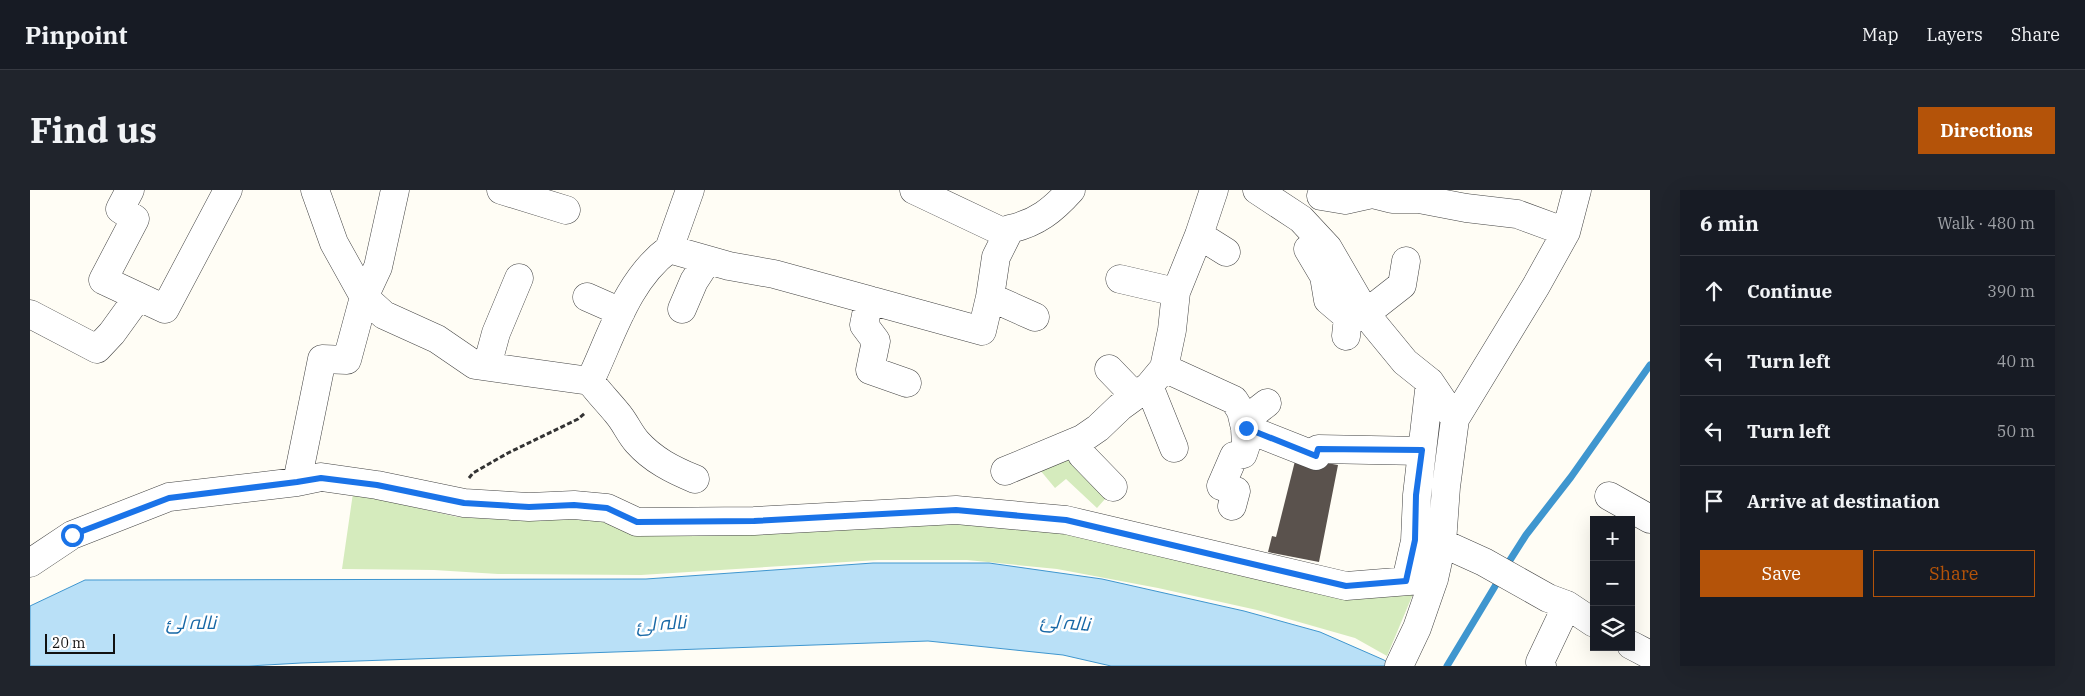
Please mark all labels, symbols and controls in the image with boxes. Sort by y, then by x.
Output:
text: Pinpoint [25,19,127,51]
text: Map [1862,23,1899,46]
text: Layers [1927,23,1983,46]
text: Share [2011,23,2060,46]
text: Find us [30,107,157,153]
button: Directions [1918,107,2055,154]
text: 6 min [1700,209,1759,237]
text: Walk · 480 m [1937,213,2035,233]
icon: ahead [1700,277,1728,305]
text: Continue [1747,279,1832,303]
text: 390 m [1987,281,2035,301]
icon: left [1700,347,1728,375]
text: Turn left [1747,349,1830,373]
text: 40 m [1997,351,2035,371]
route end [1235,417,1258,440]
icon: left [1700,417,1728,445]
text: Turn left [1747,419,1830,443]
text: 50 m [1997,421,2035,441]
icon: arrive [1700,487,1728,515]
text: Arrive at destination [1747,489,1940,513]
map controls [1590,516,1635,651]
button: + [1590,516,1635,561]
route start [61,524,84,547]
button: Save [1700,550,1863,597]
button: Share [1873,550,2035,597]
button: − [1590,561,1635,606]
button: layers [1590,606,1635,651]
water label: نالہ لئ [1039,608,1093,636]
water label: نالہ لئ [635,609,689,637]
water label: نالہ لئ [166,610,218,634]
scale bar [45,631,115,654]
text: 20 m [52,634,85,652]

